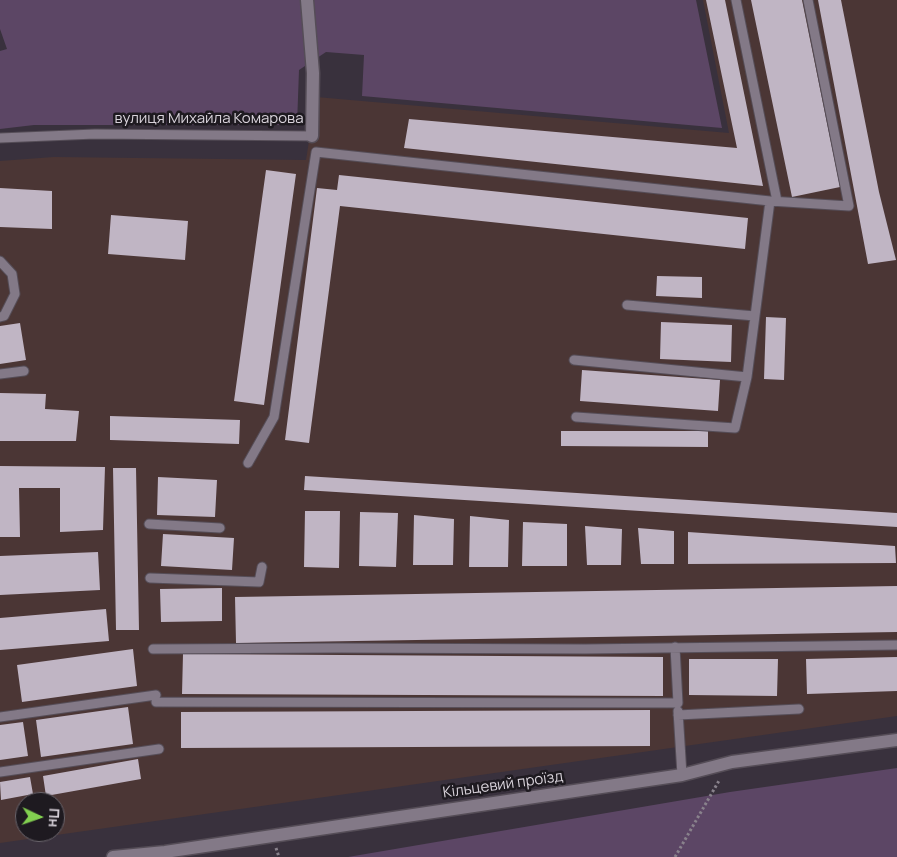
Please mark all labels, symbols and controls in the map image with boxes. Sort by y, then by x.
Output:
street label: вулиця Михайла Комарова [115,110,303,128]
street label: Кільцевий проїзд [442,768,564,802]
north arrow [15,792,65,842]
text: Пн [45,808,64,828]

